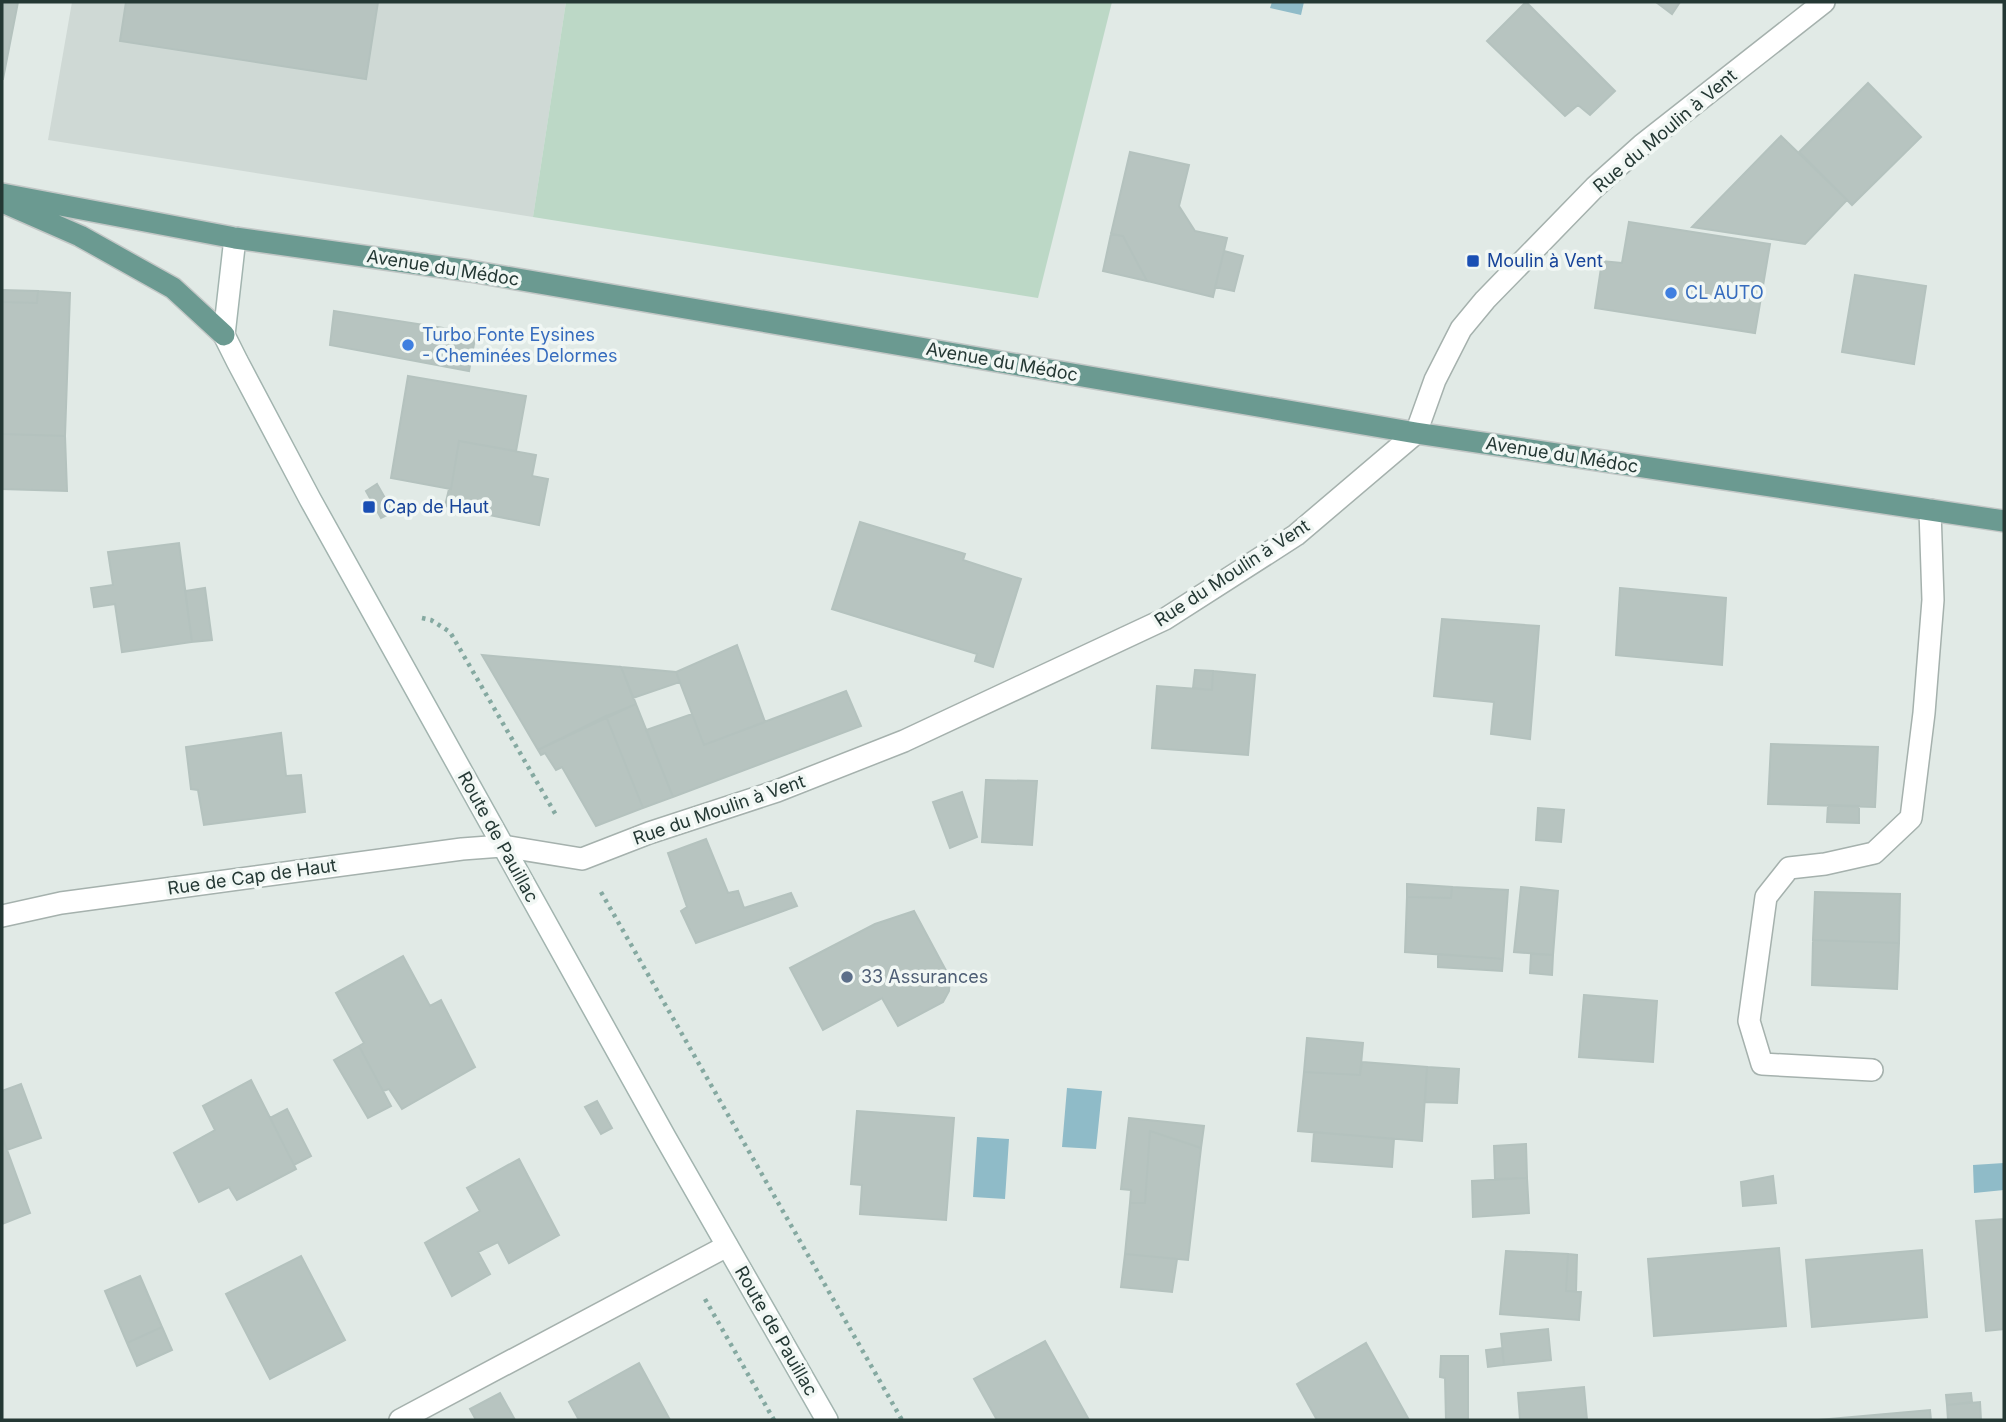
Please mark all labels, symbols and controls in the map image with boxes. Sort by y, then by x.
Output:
street label: Rue du Moulin à Vent [1589,65,1741,197]
street label: Avenue du Médoc [365,245,521,290]
place label: Moulin à Vent [1487,250,1603,271]
marker: Moulin à Vent [1465,253,1481,269]
place label: CL AUTO [1685,282,1764,303]
marker: CL AUTO [1663,285,1679,301]
place label: Turbo Fonte Eysines - Cheminées Delormes [422,324,617,366]
marker: Turbo Fonte Eysines - Cheminées Delormes [400,337,416,353]
street label: Avenue du Médoc [924,338,1080,385]
street label: Avenue du Médoc [1484,432,1640,477]
place label: Cap de Haut [383,496,489,517]
marker: Cap de Haut [361,499,377,515]
street label: Rue du Moulin à Vent [1150,515,1313,630]
street label: Route de Pauillac [454,768,543,906]
street label: Rue du Moulin à Vent [630,770,808,849]
street label: Rue de Cap de Haut [166,854,338,899]
place label: 33 Assurances [861,966,988,987]
marker: 33 Assurances [839,969,855,985]
street label: Route de Pauillac [731,1262,822,1399]

